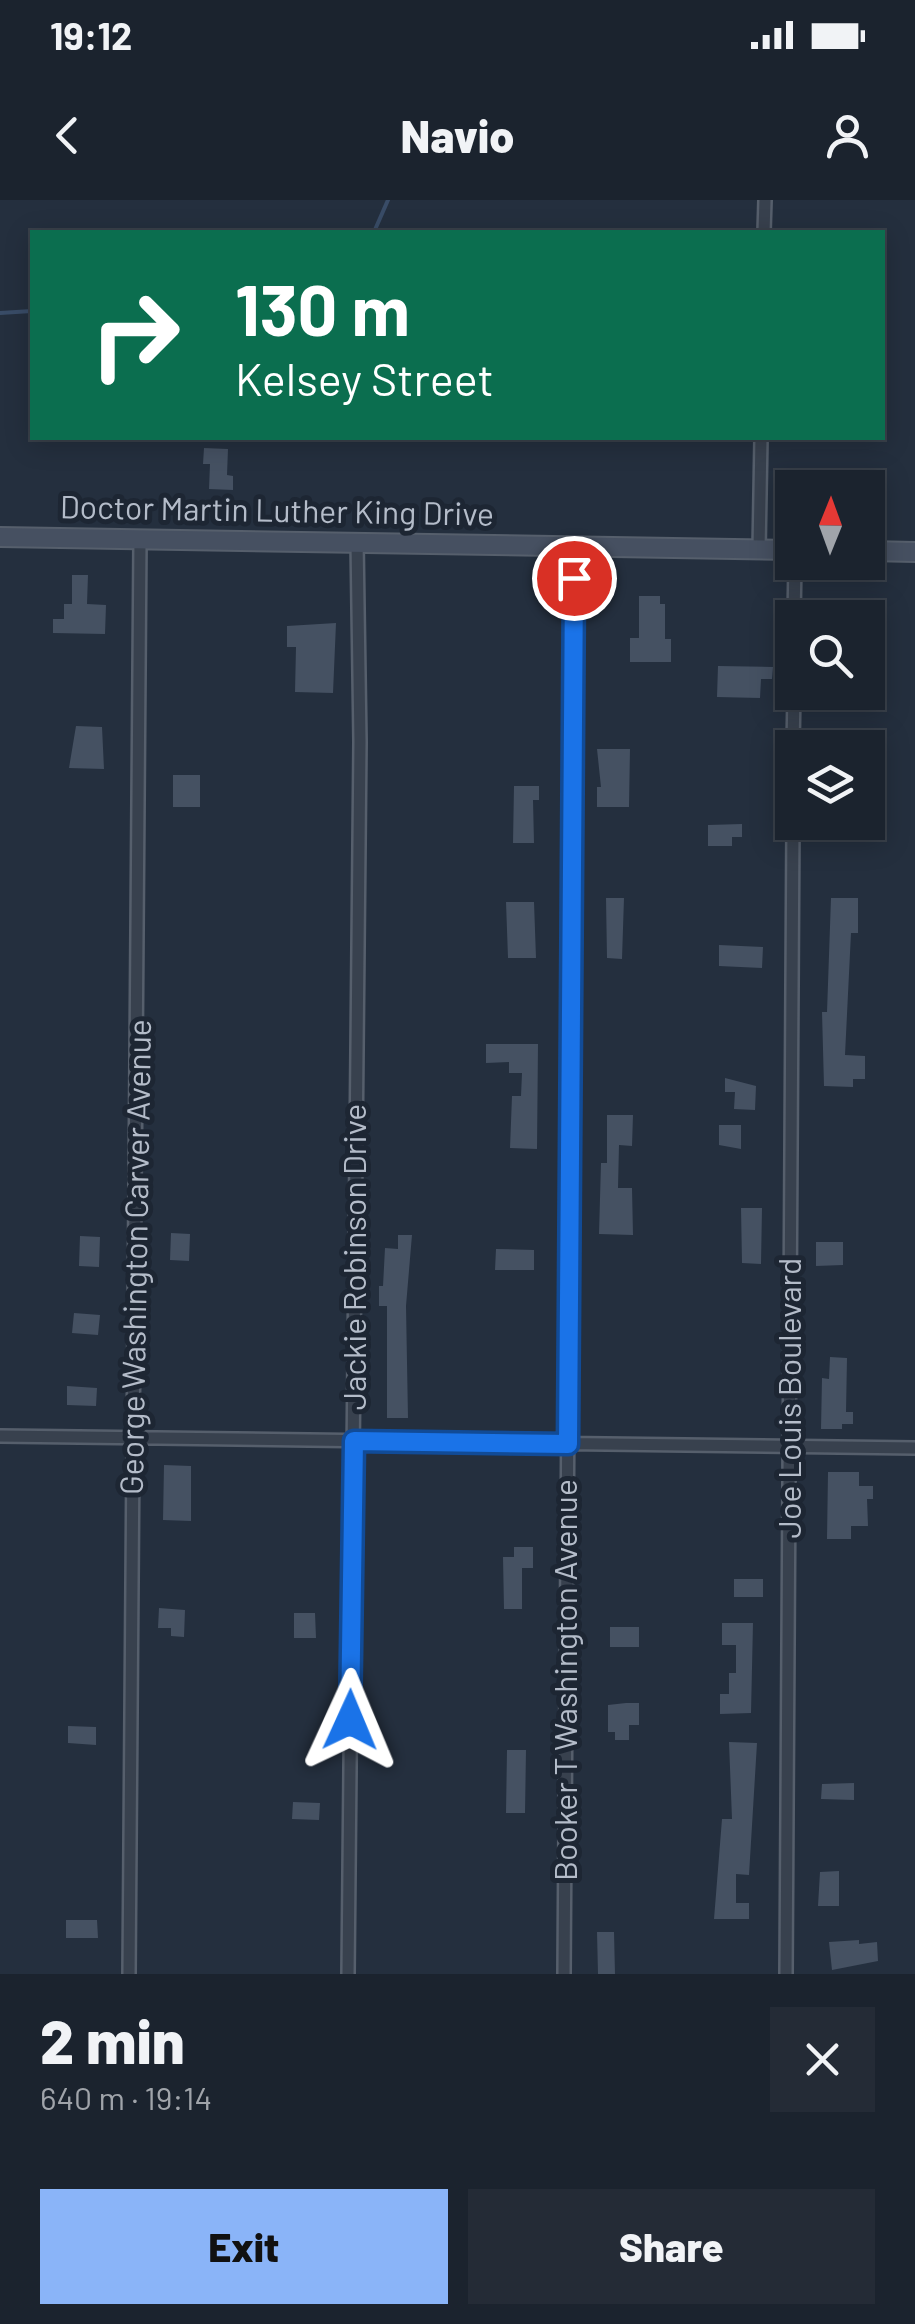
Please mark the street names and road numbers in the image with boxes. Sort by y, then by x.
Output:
street label: Doctor Martin Luther King Drive [60,486,494,532]
street label: George Washington Carver Avenue [111,1019,157,1495]
street label: Jackie Robinson Drive [334,1104,372,1410]
street label: Joe Louis Boulevard [769,1258,807,1538]
street label: Booker T Washington Avenue [545,1479,583,1881]

